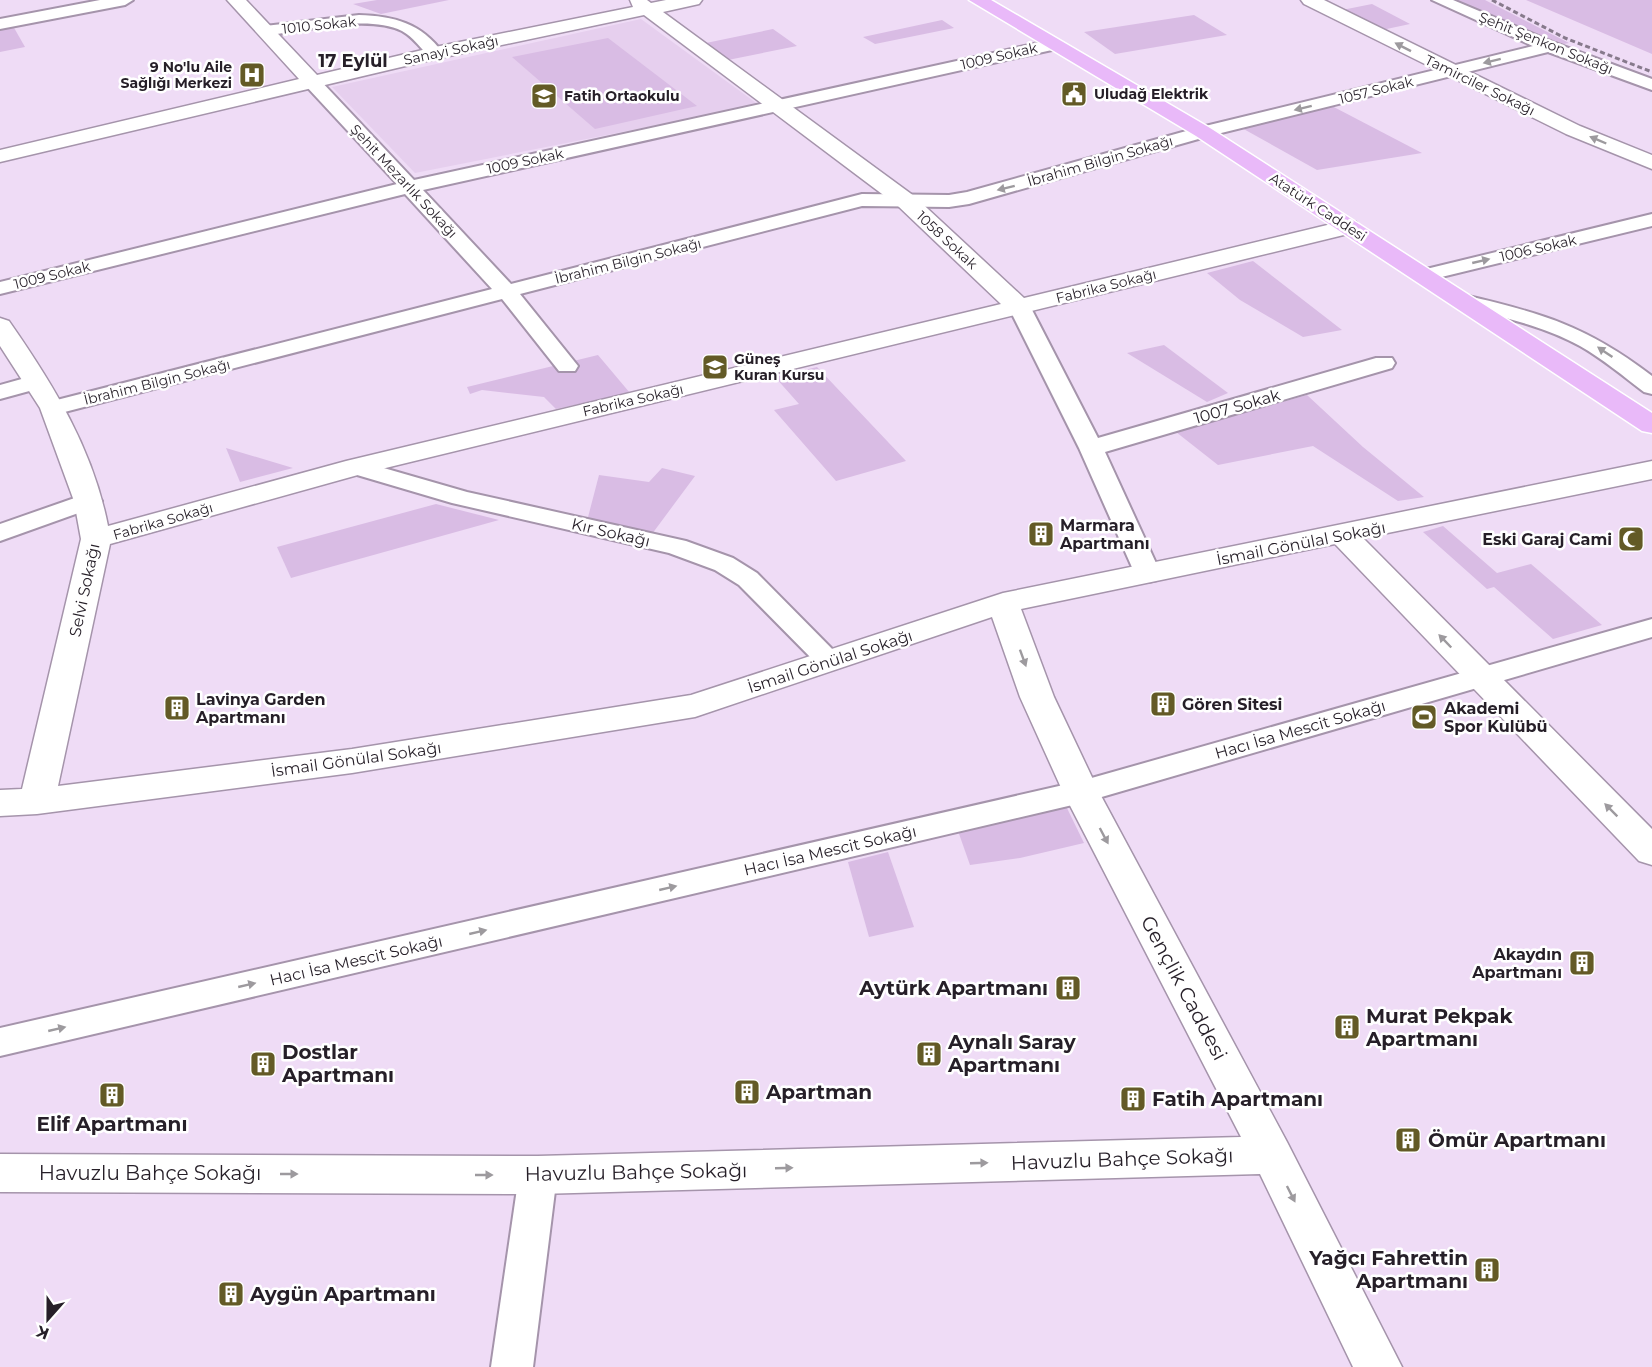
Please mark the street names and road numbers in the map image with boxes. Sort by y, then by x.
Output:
street label: Şehit Şenkon Sokağı [1476,8,1616,78]
street label: 1010 Sokak [281,12,358,38]
street label: Sanayi Sokağı [402,31,500,69]
street label: 1009 Sokak [959,38,1040,74]
street label: Tamirciler Sokağı [1422,51,1538,119]
street label: 1057 Sokak [1337,72,1416,108]
street label: Şehit Mezarlık Sokağı [347,120,461,242]
street label: İbrahim Bilgin Sokağı [1025,132,1175,190]
street label: 1009 Sokak [485,144,566,178]
street label: Atatürk Caddesi [1266,169,1370,245]
street label: 1058 Sokak [913,207,982,273]
street label: 1006 Sokak [1498,230,1579,266]
street label: İbrahim Bilgin Sokağı [553,234,703,288]
street label: 1009 Sokak [12,257,93,293]
street label: Fabrika Sokağı [1054,265,1158,307]
street label: İbrahim Bilgin Sokağı [82,355,232,409]
street label: Fabrika Sokağı [581,380,685,420]
street label: 1007 Sokak [1192,385,1283,428]
street label: Fabrika Sokağı [111,498,215,544]
street label: Kır Sokağı [570,514,652,551]
street label: İsmail Gönülal Sokağı [1215,518,1387,569]
street label: Selvi Sokağı [65,542,104,639]
street label: İsmail Gönülal Sokağı [745,626,915,697]
street label: Hacı İsa Mescit Sokağı [1213,696,1388,763]
street label: İsmail Gönülal Sokağı [270,738,443,781]
street label: Hacı İsa Mescit Sokağı [742,821,918,880]
street label: Gençlik Caddesi [1136,912,1232,1064]
street label: Hacı İsa Mescit Sokağı [268,931,444,990]
street label: Havuzlu Bahçe Sokağı [1010,1143,1234,1175]
street label: Havuzlu Bahçe Sokağı [524,1158,748,1186]
street label: Havuzlu Bahçe Sokağı [39,1161,261,1185]

